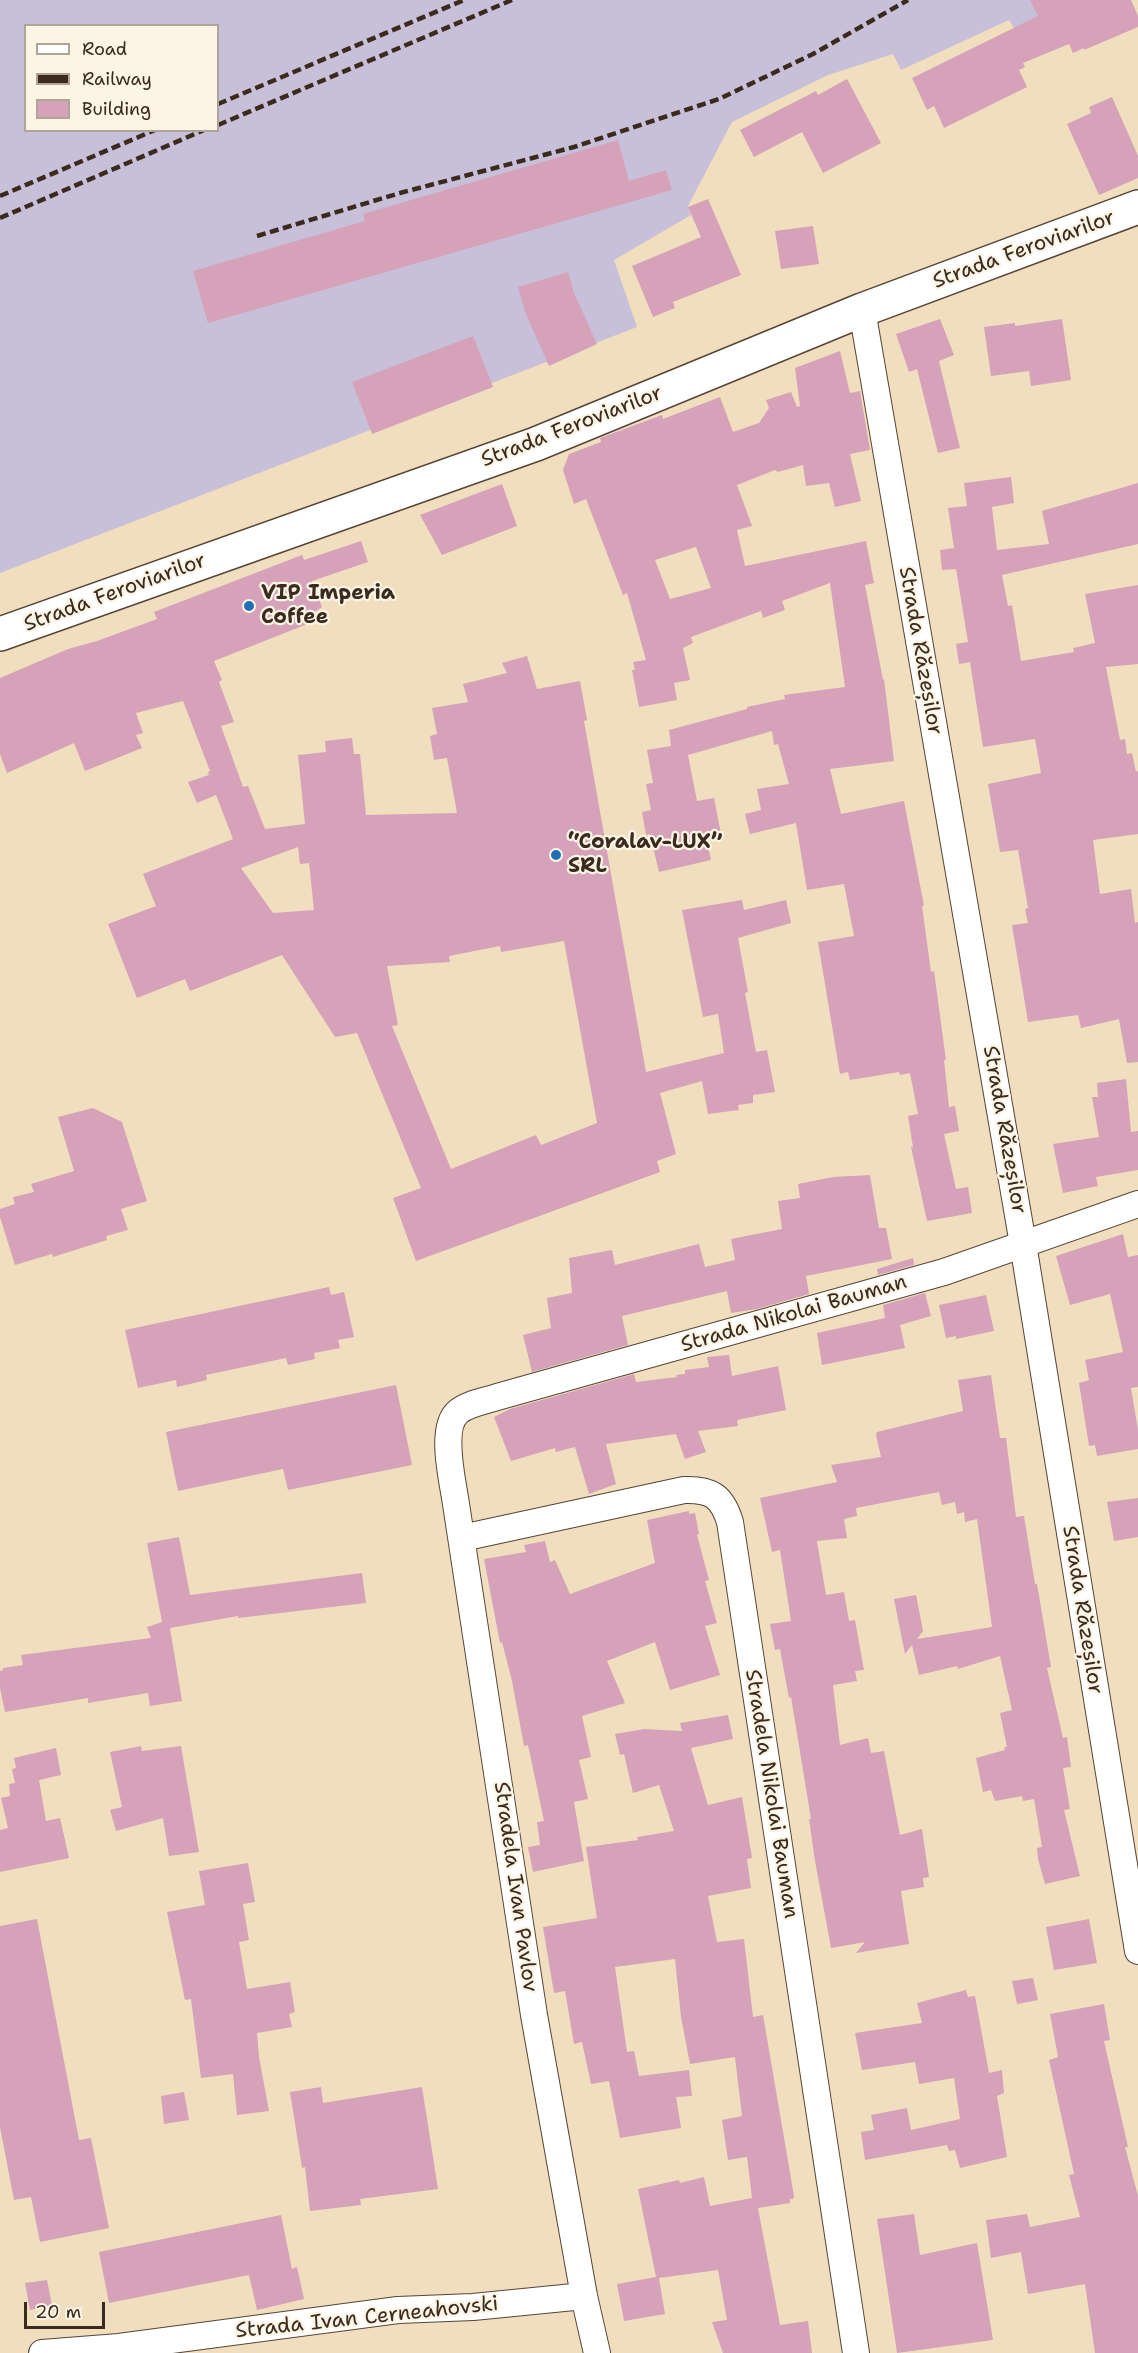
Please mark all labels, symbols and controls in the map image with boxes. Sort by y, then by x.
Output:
legend [24,24,219,132]
text: Road [82,37,127,61]
text: Railway [82,67,152,91]
text: Building [82,97,151,121]
street label: Strada Feroviarilor [929,205,1119,295]
street label: Strada Feroviarilor [478,381,666,473]
street label: Strada Feroviarilor [20,548,210,638]
street label: Strada Răzeșilor [893,565,947,737]
place label: VIP Imperia Coffee [261,581,395,631]
marker: VIP Imperia Coffee [242,599,256,613]
place label: “Coralav-LUX” SRL [568,830,722,880]
marker: “Coralav-LUX” SRL [549,848,563,862]
street label: Strada Răzeșilor [977,1044,1031,1216]
street label: Strada Nikolai Bauman [678,1270,910,1358]
street label: Strada Răzeșilor [1056,1524,1108,1696]
street label: Stradela Nikolai Bauman [739,1668,803,1920]
street label: Stradela Ivan Pavlov [488,1780,542,1994]
scale bar [27,2290,108,2328]
street label: Strada Ivan Cerneahovski [234,2292,500,2344]
text: 20 m [35,2300,81,2324]

